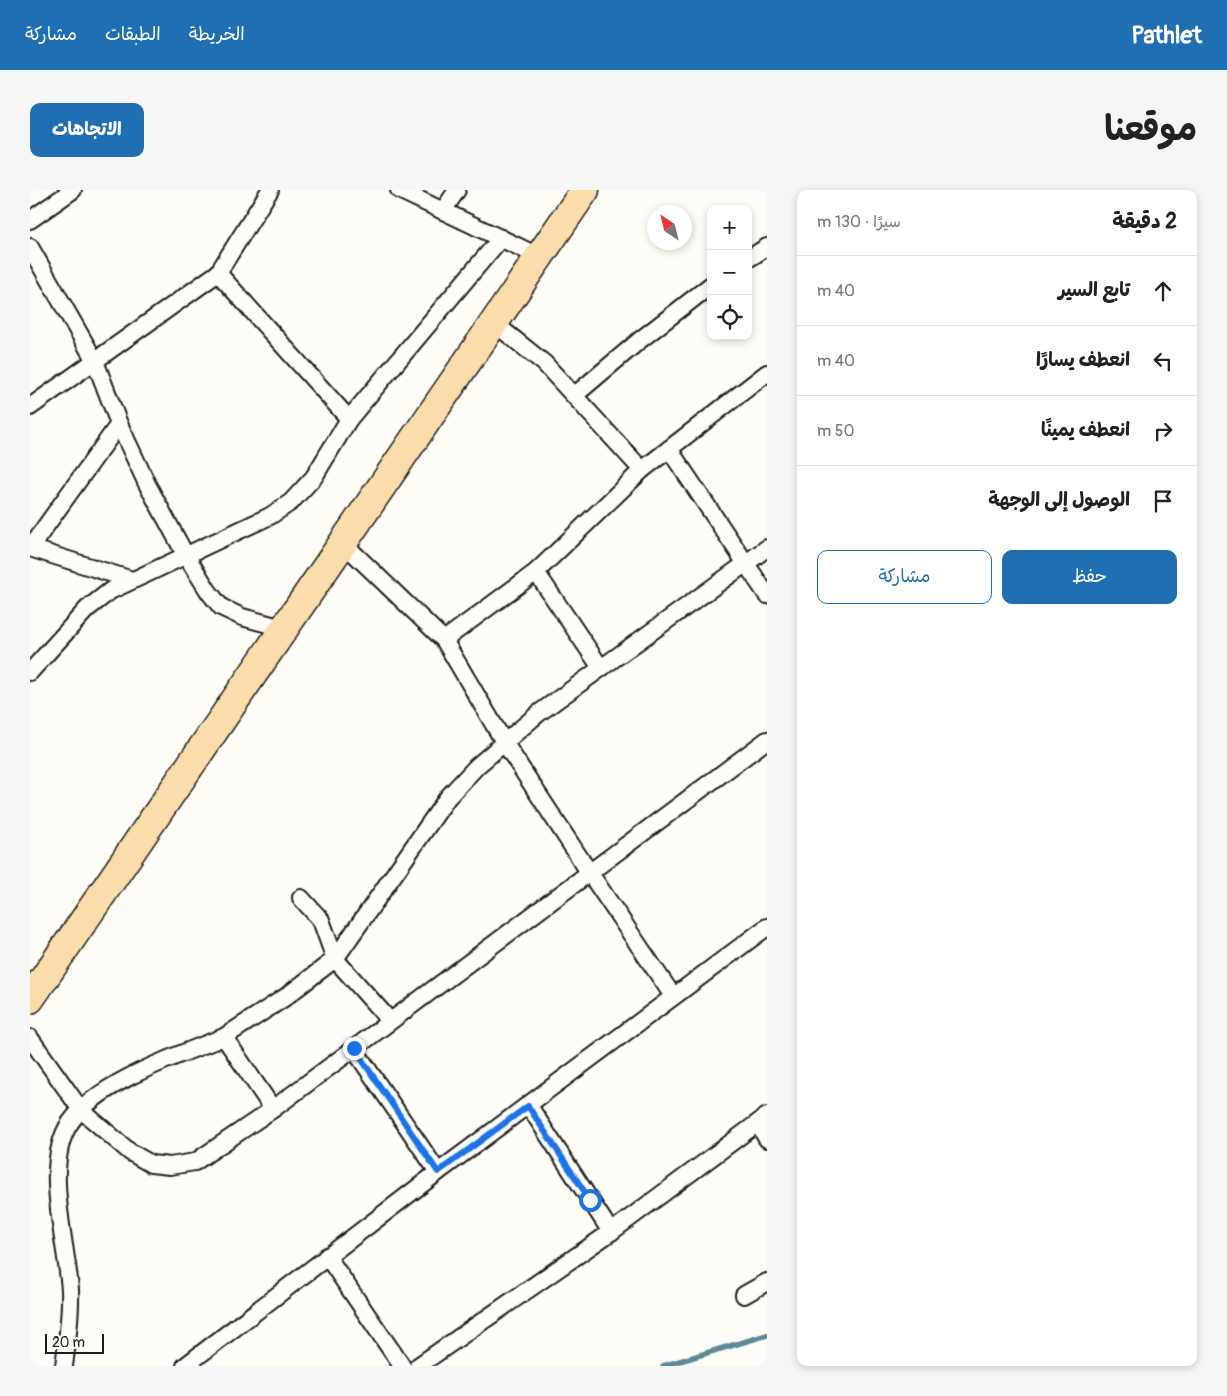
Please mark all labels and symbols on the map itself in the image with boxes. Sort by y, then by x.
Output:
north arrow [647,205,692,250]
route end [343,1037,366,1060]
route start [579,1189,602,1212]
scale bar [45,1331,104,1354]

